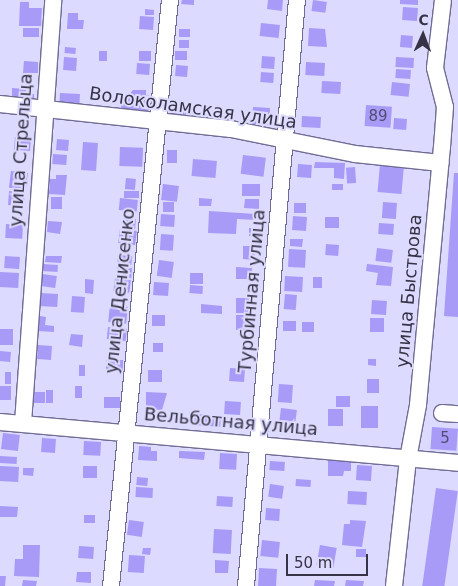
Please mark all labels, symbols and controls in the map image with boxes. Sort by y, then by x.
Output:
north arrow [398,10,448,60]
text: С [418,12,429,28]
street label: улица Стрельца [5,73,37,227]
street label: Волоколамская улица [88,83,298,133]
house number: 89 [368,108,388,126]
street label: улица Денисенко [101,207,139,375]
street label: Турбинная улица [234,208,270,374]
street label: улица Быстрова [392,213,426,369]
street label: Вельботная улица [143,404,319,440]
house number: 5 [440,430,450,448]
scale bar [288,544,370,576]
text: 50 m [294,554,332,572]

